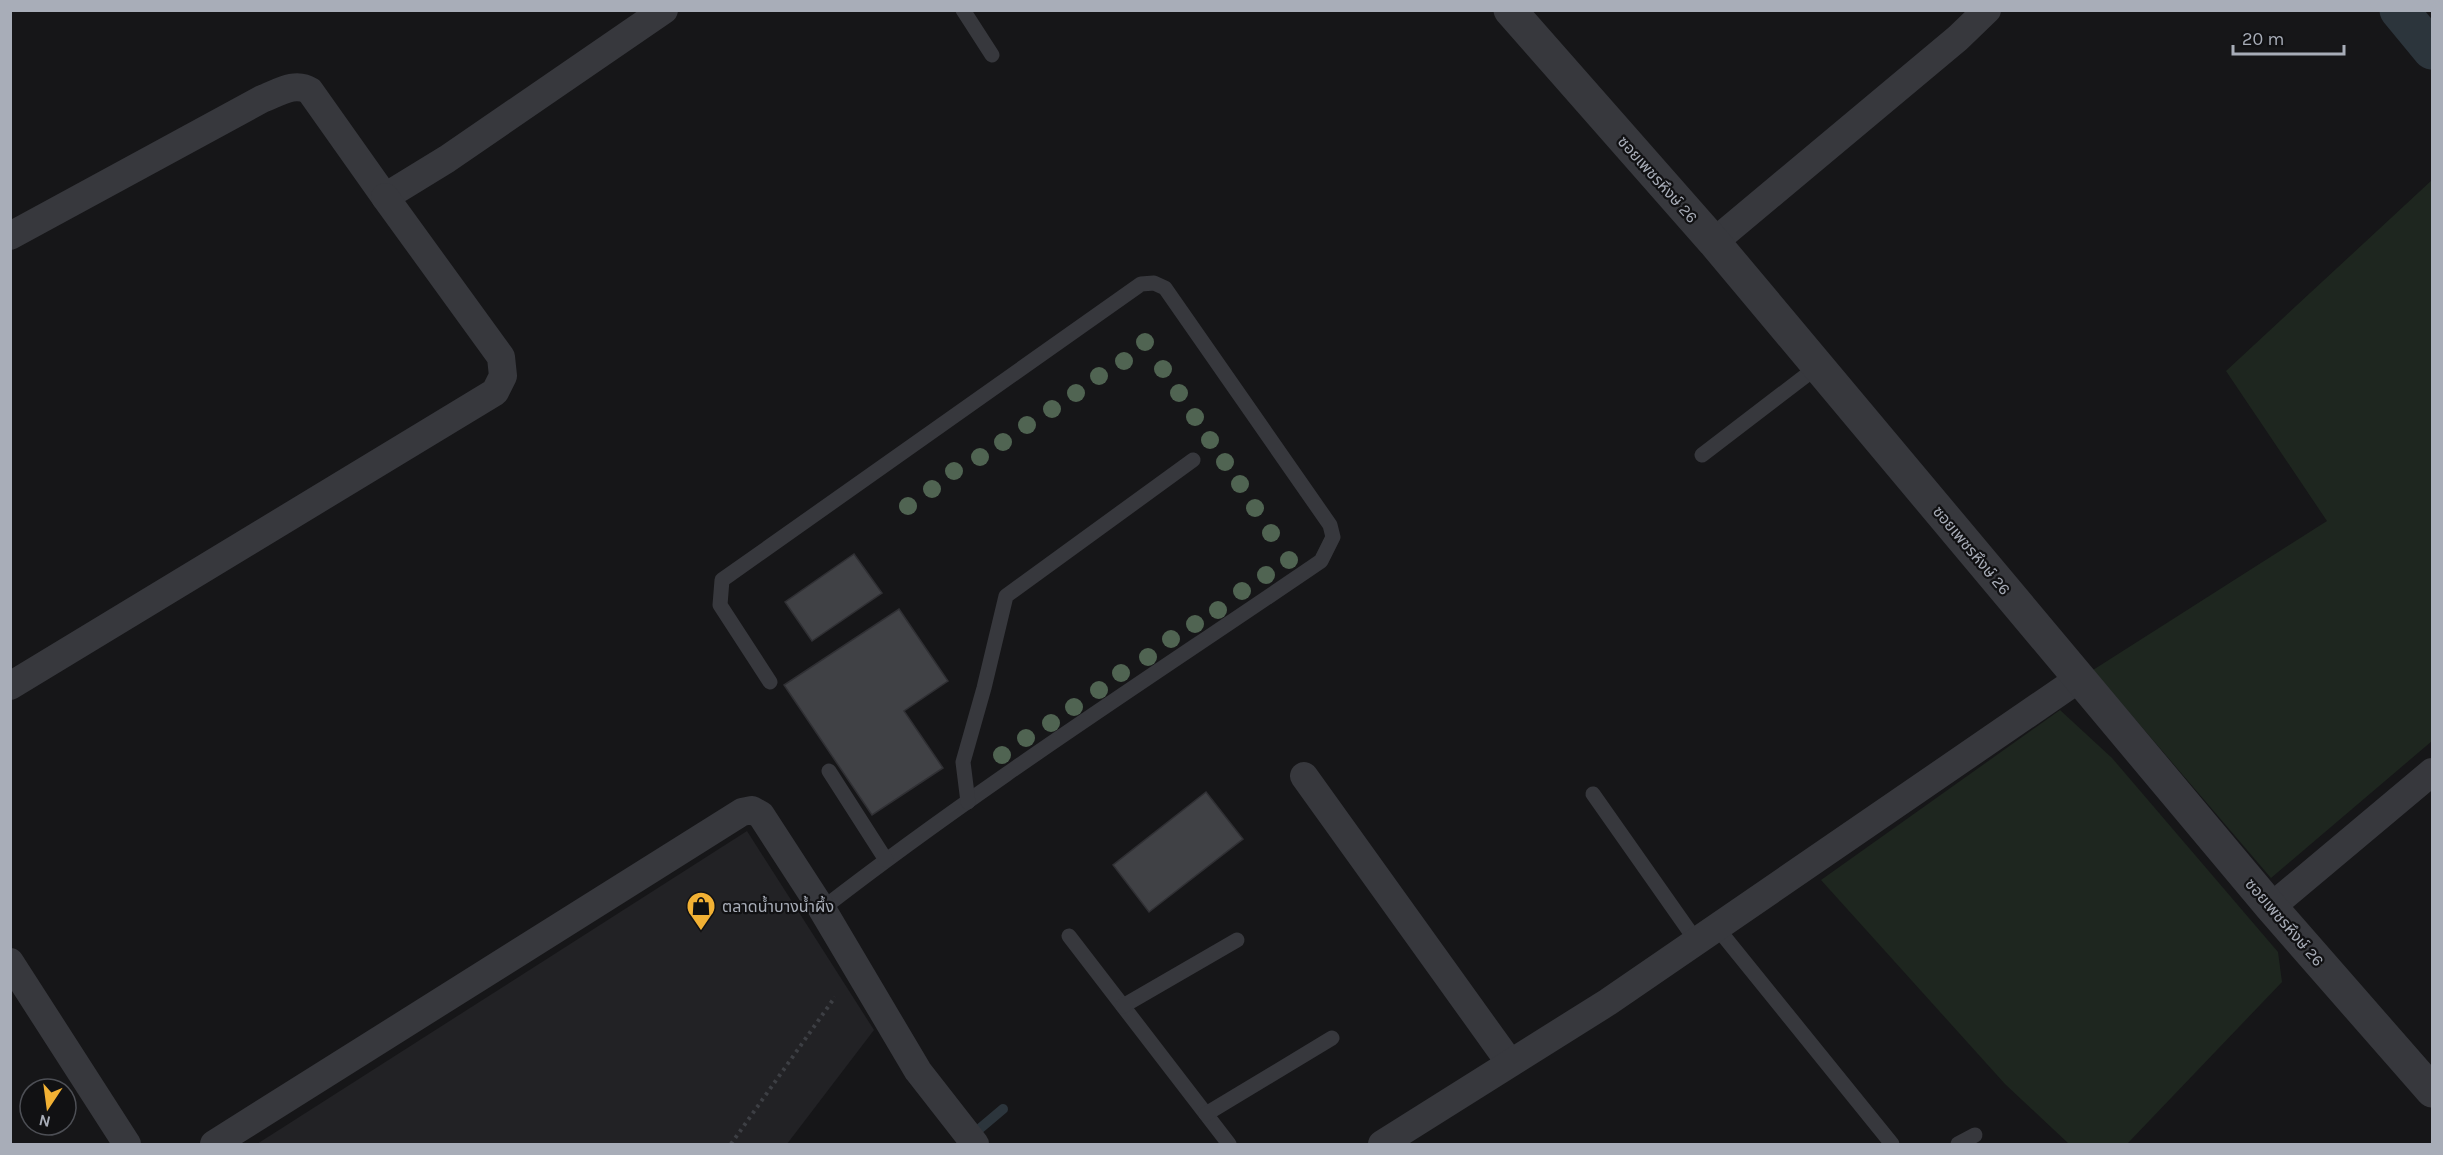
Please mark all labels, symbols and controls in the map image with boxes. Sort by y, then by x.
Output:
scale bar [2233,18,2344,56]
text: 20 m [2242,28,2284,50]
street label: ซอยเพชรหึงษ์ 26 [1614,132,1702,227]
street label: ซอยเพชรหึงษ์ 26 [1929,502,2014,599]
street label: ซอยเพชรหึงษ์ 26 [2241,875,2328,970]
shop icon: ตลาดน้ำบางน้ำผึ้ง [685,890,717,932]
place label: ตลาดน้ำบางน้ำผึ้ง [722,895,834,916]
north arrow [18,1077,78,1137]
text: N [37,1111,52,1132]

